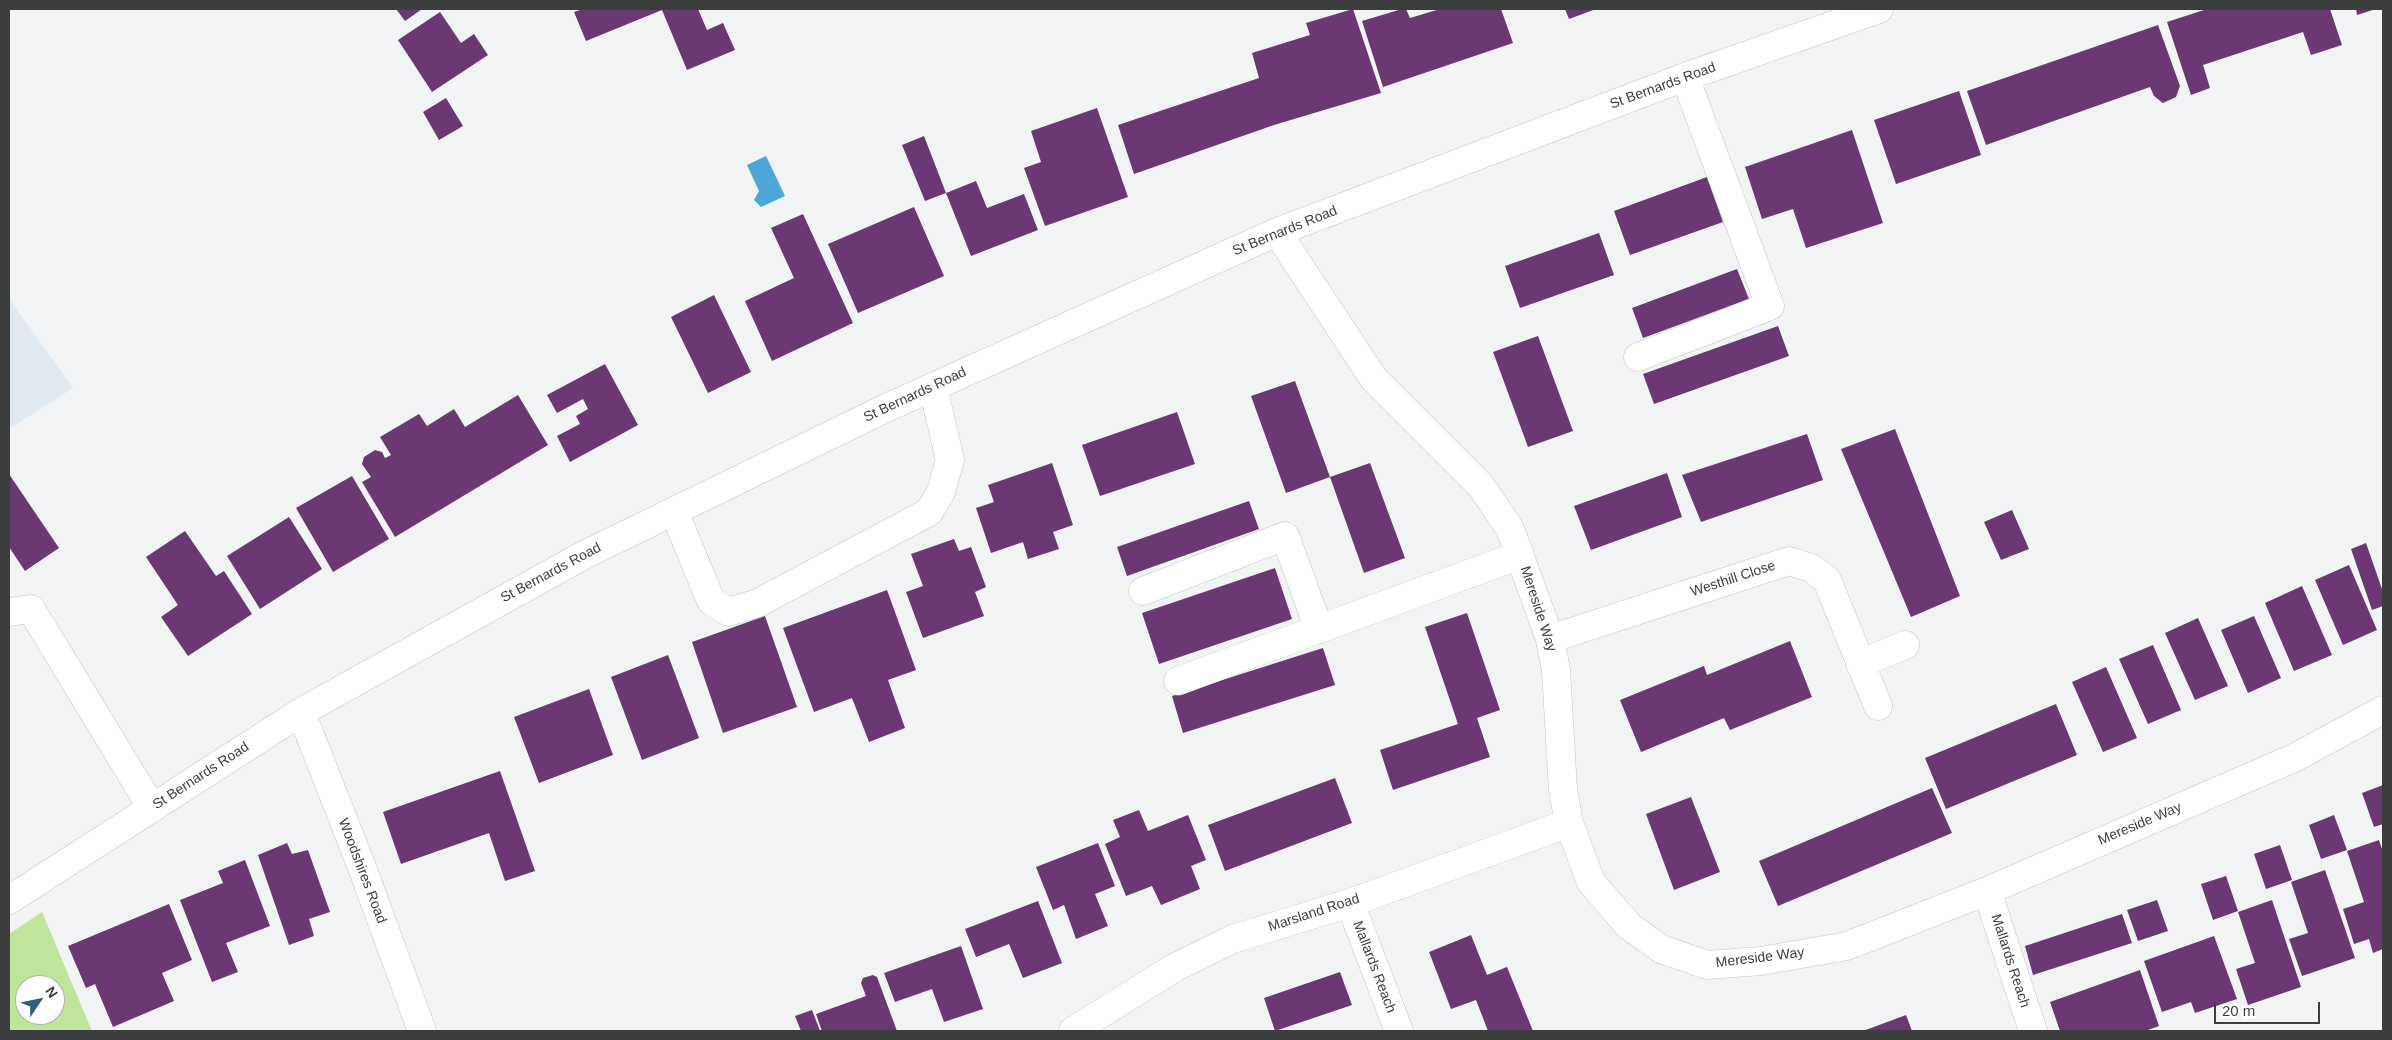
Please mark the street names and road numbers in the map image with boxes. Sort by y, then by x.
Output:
street label: St Bernards Road [1608,59,1718,113]
street label: St Bernards Road [1230,202,1340,260]
street label: St Bernards Road [861,364,969,426]
street label: St Bernards Road [498,539,604,607]
street label: Westhill Close [1688,557,1778,601]
street label: Mereside Way [1516,564,1560,654]
street label: St Bernards Road [150,739,252,813]
street label: Mereside Way [2096,799,2184,849]
street label: Woodshires Road [334,816,390,926]
street label: Marsland Road [1266,890,1362,936]
street label: Mallards Reach [1987,912,2033,1010]
street label: Mallards Reach [1349,919,1399,1015]
street label: Mereside Way [1715,944,1805,972]

